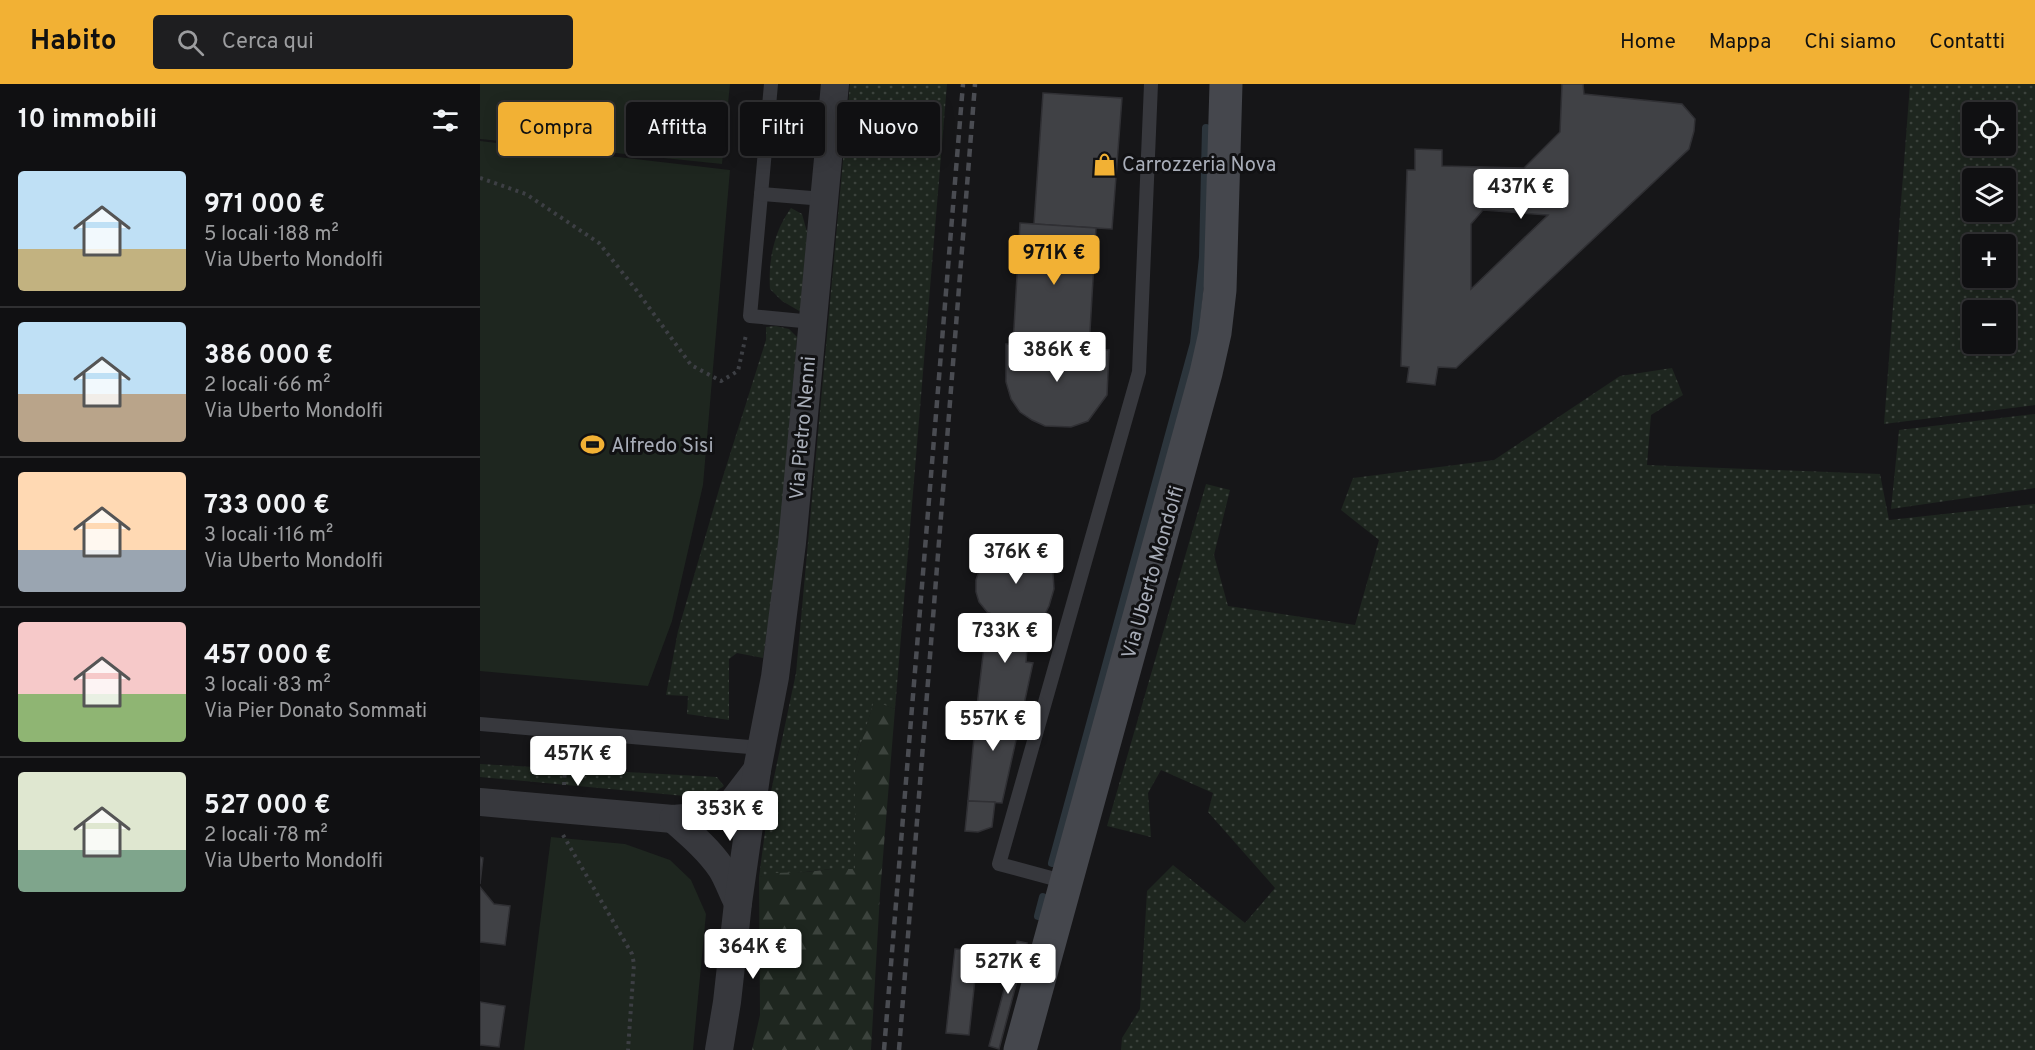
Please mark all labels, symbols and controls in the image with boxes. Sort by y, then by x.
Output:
search box [153,15,573,69]
text: Habito [30,24,117,60]
icon: search [174,26,207,59]
text: Cerca qui [222,29,314,56]
text: Home [1620,29,1676,56]
text: Mappa [1709,29,1771,56]
text: Chi siamo [1804,29,1896,56]
text: Contatti [1929,29,2005,56]
chip: Compra [498,102,614,156]
chip: Affitta [626,102,728,156]
chip: Filtri [740,102,825,156]
chip: Nuovo [837,102,940,156]
map controls [1962,102,2016,354]
button: locate [1962,102,2016,156]
text: 10 immobili [18,104,157,137]
icon: filters [429,104,462,137]
shop icon: Carrozzeria Nova [1091,151,1117,177]
place label: Carrozzeria Nova [1122,153,1276,179]
button: layers [1962,168,2016,222]
pin: 437K € [1472,169,1570,220]
text: 437K € [1487,175,1555,201]
text: 971 000 € [204,189,325,222]
icon: home [66,195,138,267]
text: 5 locali · 188 m² [204,222,339,248]
button: + [1962,234,2016,288]
pin: 971K € [1005,235,1103,286]
text: 971K € [1023,241,1085,267]
text: Via Uberto Mondolfi [204,248,383,274]
button: − [1962,300,2016,354]
pin: 386K € [1008,332,1106,383]
text: 386K € [1023,338,1091,364]
text: 386 000 € [204,340,333,373]
icon: home [66,346,138,418]
street label: Via Pietro Nenni [785,355,823,501]
text: 2 locali · 66 m² [204,373,330,399]
text: Via Uberto Mondolfi [204,399,383,425]
sports icon: Alfredo Sisi [580,432,606,458]
place label: Alfredo Sisi [611,434,714,460]
street label: Via Uberto Mondolfi [1117,483,1191,662]
text: 733 000 € [204,490,330,523]
icon: home [66,496,138,568]
text: 3 locali · 116 m² [204,523,333,549]
pin: 376K € [967,534,1065,585]
text: 376K € [983,540,1049,566]
text: Via Uberto Mondolfi [204,549,383,575]
pin: 733K € [956,613,1054,664]
text: 733K € [972,619,1038,645]
text: 457 000 € [204,640,332,673]
icon: home [66,646,138,718]
text: 3 locali · 83 m² [204,673,331,699]
text: Via Pier Donato Sommati [204,699,427,725]
pin: 557K € [944,701,1042,752]
text: 557K € [960,707,1027,733]
pin: 457K € [529,736,627,787]
text: 457K € [544,742,612,768]
text: 527 000 € [204,790,331,823]
pin: 353K € [681,791,779,842]
icon: home [66,796,138,868]
text: 353K € [696,797,764,823]
text: 2 locali · 78 m² [204,823,328,849]
text: Via Uberto Mondolfi [204,849,383,875]
pin: 364K € [704,929,802,980]
text: 364K € [719,935,788,961]
pin: 527K € [959,944,1057,995]
text: 527K € [975,950,1041,976]

